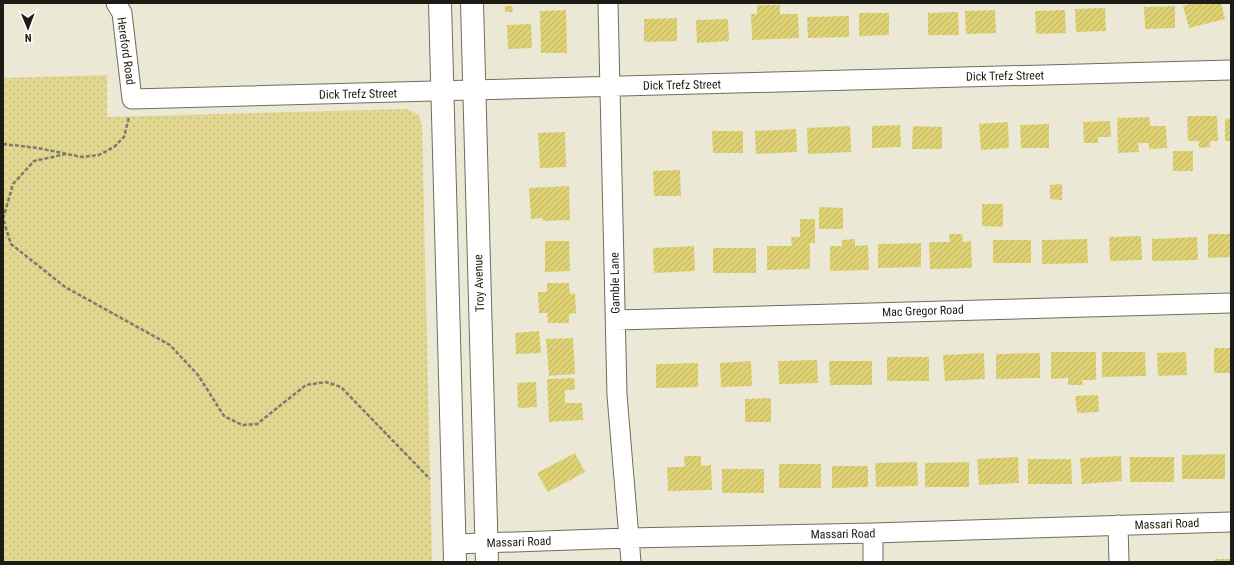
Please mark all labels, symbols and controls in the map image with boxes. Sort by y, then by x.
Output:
north arrow [8,8,48,48]
street label: Hereford Road [114,16,138,86]
text: N [24,31,32,44]
street label: Dick Trefz Street [966,68,1045,84]
street label: Dick Trefz Street [643,77,722,93]
street label: Dick Trefz Street [319,86,398,102]
street label: Gamble Lane [607,252,623,314]
street label: Troy Avenue [471,254,487,312]
street label: Mac Gregor Road [882,303,964,319]
street label: Massari Road [1134,516,1200,532]
street label: Massari Road [810,526,876,542]
street label: Massari Road [486,534,552,550]

